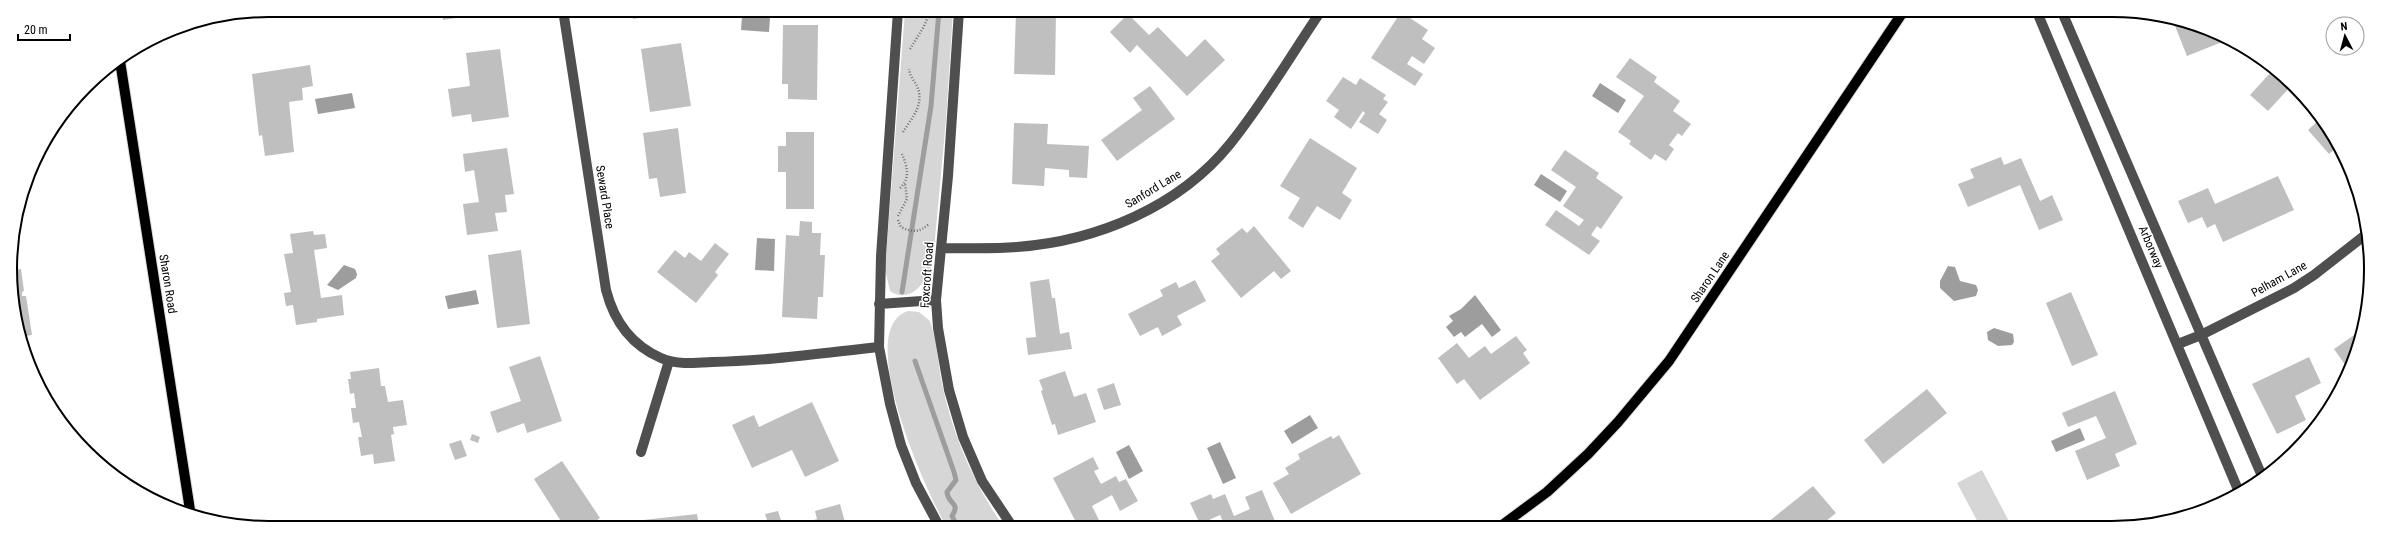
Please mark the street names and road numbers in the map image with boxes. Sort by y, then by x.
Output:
street label: Seward Place [593,164,617,230]
street label: Sanford Lane [1123,167,1184,211]
street label: Arborway [2136,224,2166,270]
street label: Foxcroft Road [918,242,936,308]
street label: Sharon Lane [1688,248,1732,305]
street label: Sharon Road [156,253,180,315]
street label: Pelham Lane [2249,258,2309,300]

